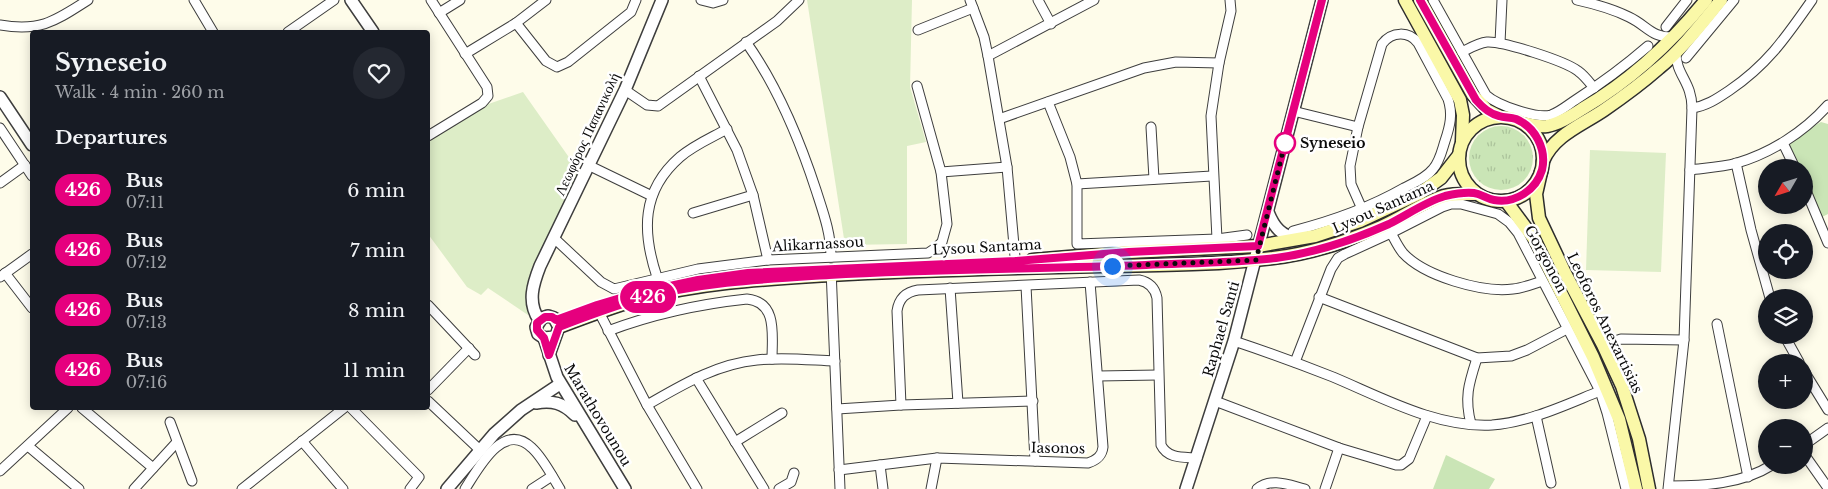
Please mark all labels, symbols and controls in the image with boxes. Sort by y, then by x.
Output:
button: heart [353,47,405,99]
text: Syneseio [55,48,167,77]
street label: Λεωφόρος Παπανικολή [551,70,623,198]
text: Walk · 4 min · 260 m [55,82,225,102]
text: Departures [55,126,167,149]
marker: Syneseio [1274,132,1296,154]
place label: Syneseio [1300,134,1365,152]
north arrow [1758,159,1812,214]
map controls [1758,159,1813,474]
text: Bus [126,169,163,192]
street label: Lysou Santama [1330,177,1437,237]
text: 426 [65,179,101,201]
text: 6 min [347,179,405,202]
text: 07:11 [126,192,164,212]
street label: Gorgonon [1521,222,1571,296]
button: locate [1758,224,1813,279]
text: Bus [126,229,163,252]
street label: Alikarnassou [771,233,865,255]
street label: Lysou Santama [932,235,1042,259]
text: 426 [65,239,101,261]
text: 7 min [350,239,405,262]
street label: Leoforos Anexartisias [1563,250,1647,396]
text: 07:12 [126,252,167,272]
your location [1100,254,1125,279]
street label: Raphael Santi [1199,279,1243,379]
line badge: 426 [619,281,677,313]
text: 426 [630,286,666,308]
text: Bus [126,289,163,312]
button: layers [1758,289,1813,344]
text: 426 [65,299,101,321]
text: 8 min [348,299,405,322]
text: 07:13 [126,312,167,332]
text: Bus [126,349,163,372]
button: + [1758,354,1813,409]
text: 426 [65,359,101,381]
text: 11 min [343,359,405,382]
street label: Marathovounou [560,361,636,470]
text: 07:16 [126,372,167,392]
button: − [1758,419,1813,474]
street label: Iasonos [1031,439,1085,457]

